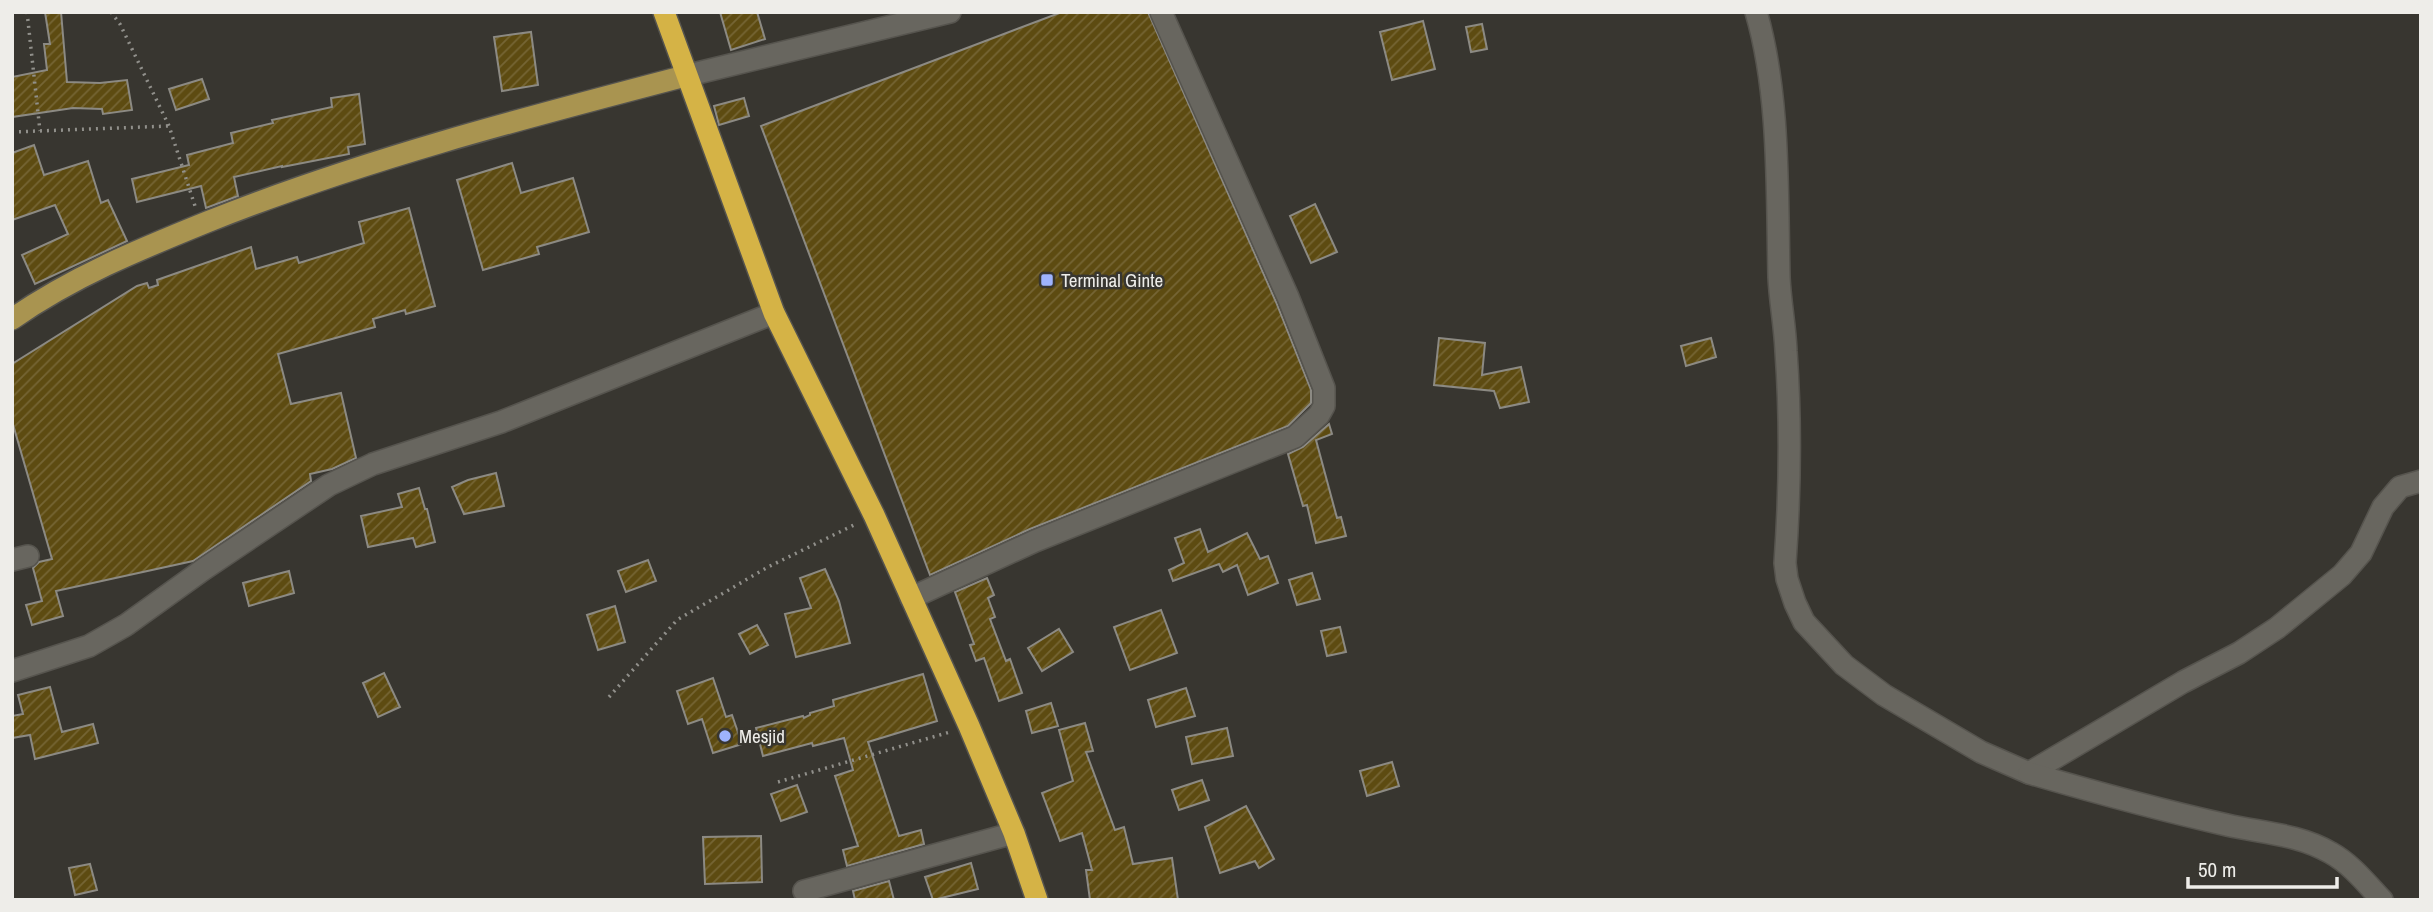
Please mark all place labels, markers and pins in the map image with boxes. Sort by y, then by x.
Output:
place label: Terminal Ginte [1061,267,1163,293]
marker: Terminal Ginte [1039,272,1055,288]
place label: Mesjid [739,723,785,749]
marker: Mesjid [717,728,733,744]

